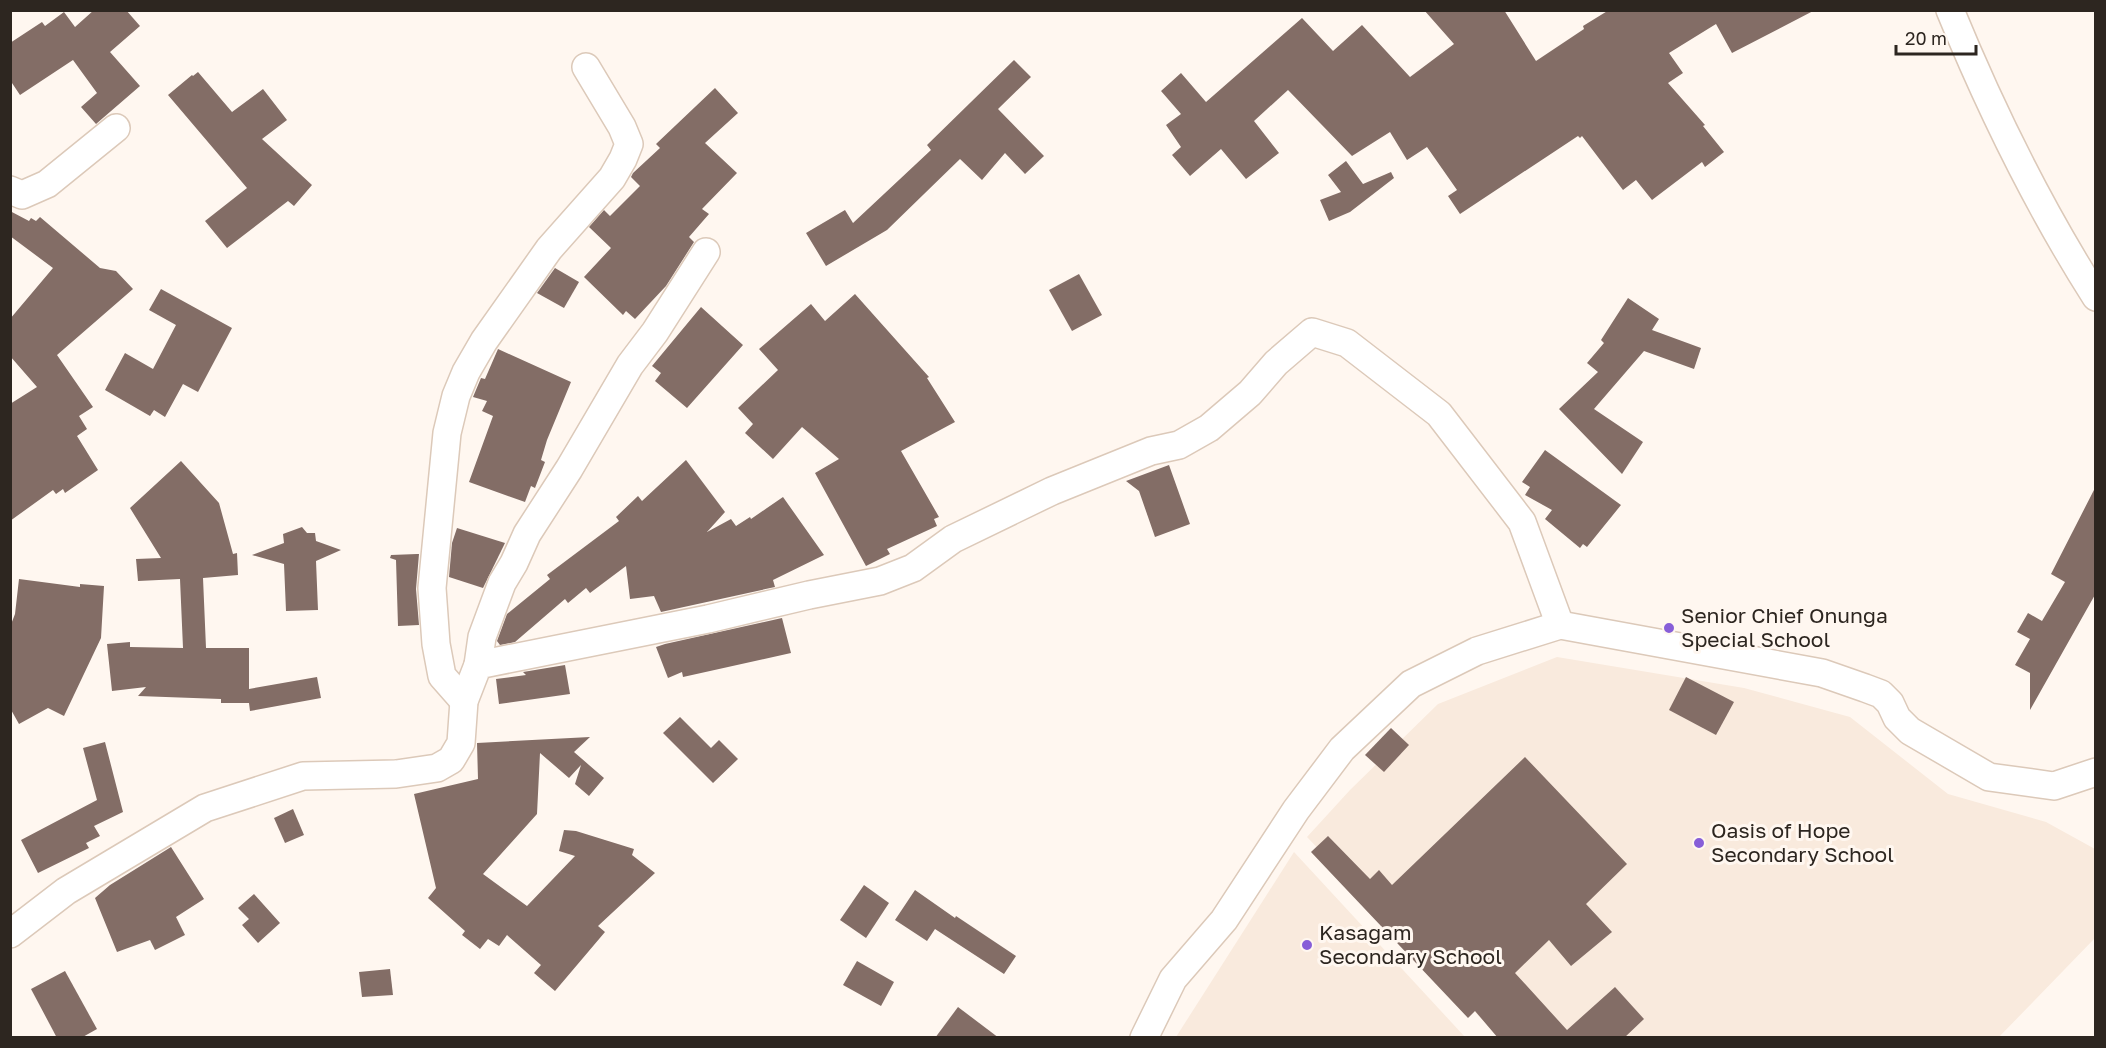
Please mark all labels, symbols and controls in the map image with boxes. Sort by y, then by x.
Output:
scale bar [1896,18,1976,56]
text: 20 m [1905,27,1947,49]
place label: Senior Chief Onunga Special School [1681,602,1888,652]
marker: Senior Chief Onunga Special School [1662,621,1676,635]
place label: Oasis of Hope Secondary School [1711,817,1894,867]
marker: Oasis of Hope Secondary School [1692,836,1706,850]
place label: Kasagam Secondary School [1319,919,1502,969]
marker: Kasagam Secondary School [1300,938,1314,952]

